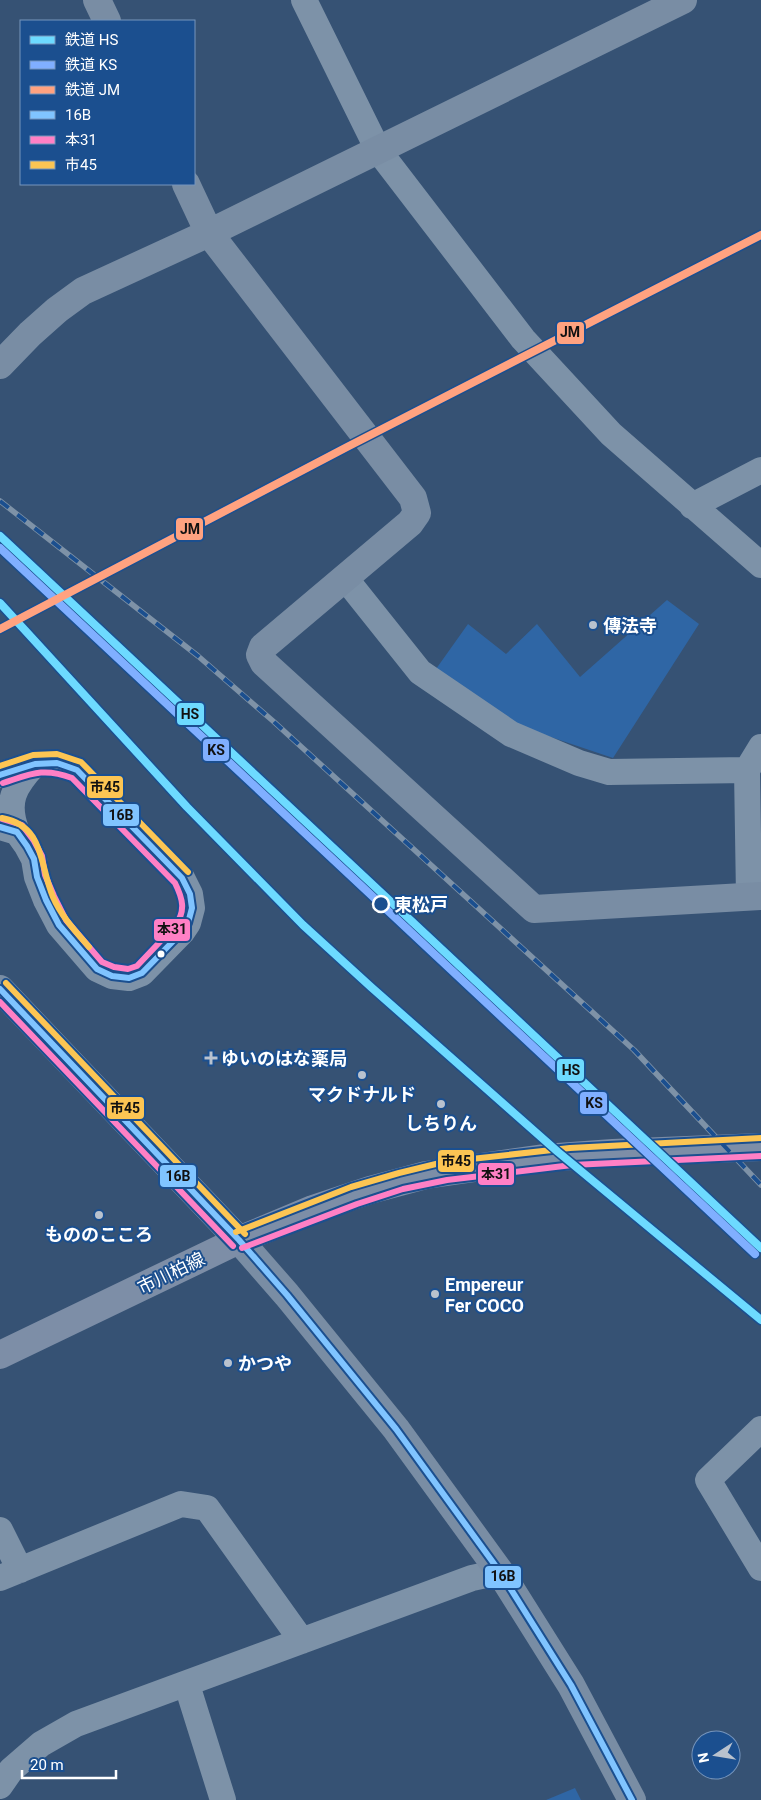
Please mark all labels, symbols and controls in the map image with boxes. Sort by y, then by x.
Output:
legend [20,20,195,185]
text: 鉄道 HS [65,31,118,49]
text: 鉄道 KS [65,56,117,74]
text: 鉄道 JM [65,81,120,99]
text: 16B [65,106,91,124]
text: 本31 [65,131,97,149]
text: 市45 [65,156,97,174]
line badge: JM [556,321,585,345]
text: JM [560,324,580,340]
line badge: JM [175,517,204,541]
text: JM [180,521,200,537]
place label: 傳法寺 [603,615,657,636]
marker: 傳法寺 [587,619,599,631]
line badge: HS [176,702,205,726]
text: HS [181,706,200,722]
line badge: KS [202,738,230,762]
text: KS [207,742,225,758]
line badge: 市45 [86,775,124,799]
text: 市45 [90,779,120,795]
line badge: 16B [102,803,140,827]
text: 16B [109,807,134,823]
place label: 東松戸 [394,894,448,915]
marker: 東松戸 [372,895,390,913]
line badge: 本31 [153,918,191,942]
text: 本31 [157,921,187,937]
unlabelled marker [156,949,166,959]
place label: ゆいのはな薬局 [221,1048,347,1069]
marker: ゆいのはな薬局 [205,1052,217,1064]
line badge: HS [556,1058,585,1082]
text: HS [562,1062,581,1078]
marker: マクドナルド [356,1069,368,1081]
place label: マクドナルド [308,1084,416,1105]
line badge: KS [579,1091,608,1115]
text: KS [585,1095,603,1111]
line badge: 市45 [106,1096,145,1120]
marker: しちりん [435,1098,447,1110]
text: 市45 [110,1100,140,1116]
place label: しちりん [405,1113,477,1134]
line badge: 市45 [437,1149,475,1173]
text: 市45 [441,1153,471,1169]
line badge: 本31 [477,1162,515,1186]
line badge: 16B [159,1164,197,1188]
text: 本31 [481,1166,511,1182]
text: 16B [166,1168,191,1184]
marker: もののこころ [93,1209,105,1221]
place label: もののこころ [45,1224,153,1245]
street label: 市川柏線 [134,1248,208,1298]
place label: Empereur Fer COCO [445,1274,524,1316]
marker: Empereur Fer COCO [429,1288,441,1300]
place label: かつや [238,1353,292,1374]
marker: かつや [222,1357,234,1369]
line badge: 16B [484,1565,522,1589]
text: 16B [491,1568,516,1584]
north arrow [691,1730,741,1780]
scale bar [22,1748,116,1780]
text: N [694,1751,712,1764]
text: 20 m [30,1756,64,1774]

